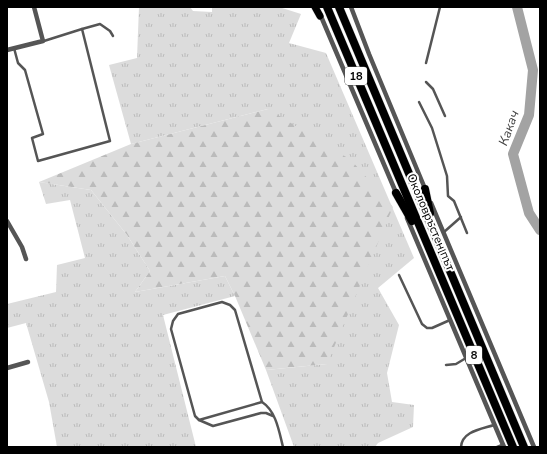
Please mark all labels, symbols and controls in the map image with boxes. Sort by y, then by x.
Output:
road number: 18 [345,67,367,85]
water label: Какач [494,108,524,148]
street label: Околовръстен път [403,171,459,274]
road number: 8 [466,346,482,364]

